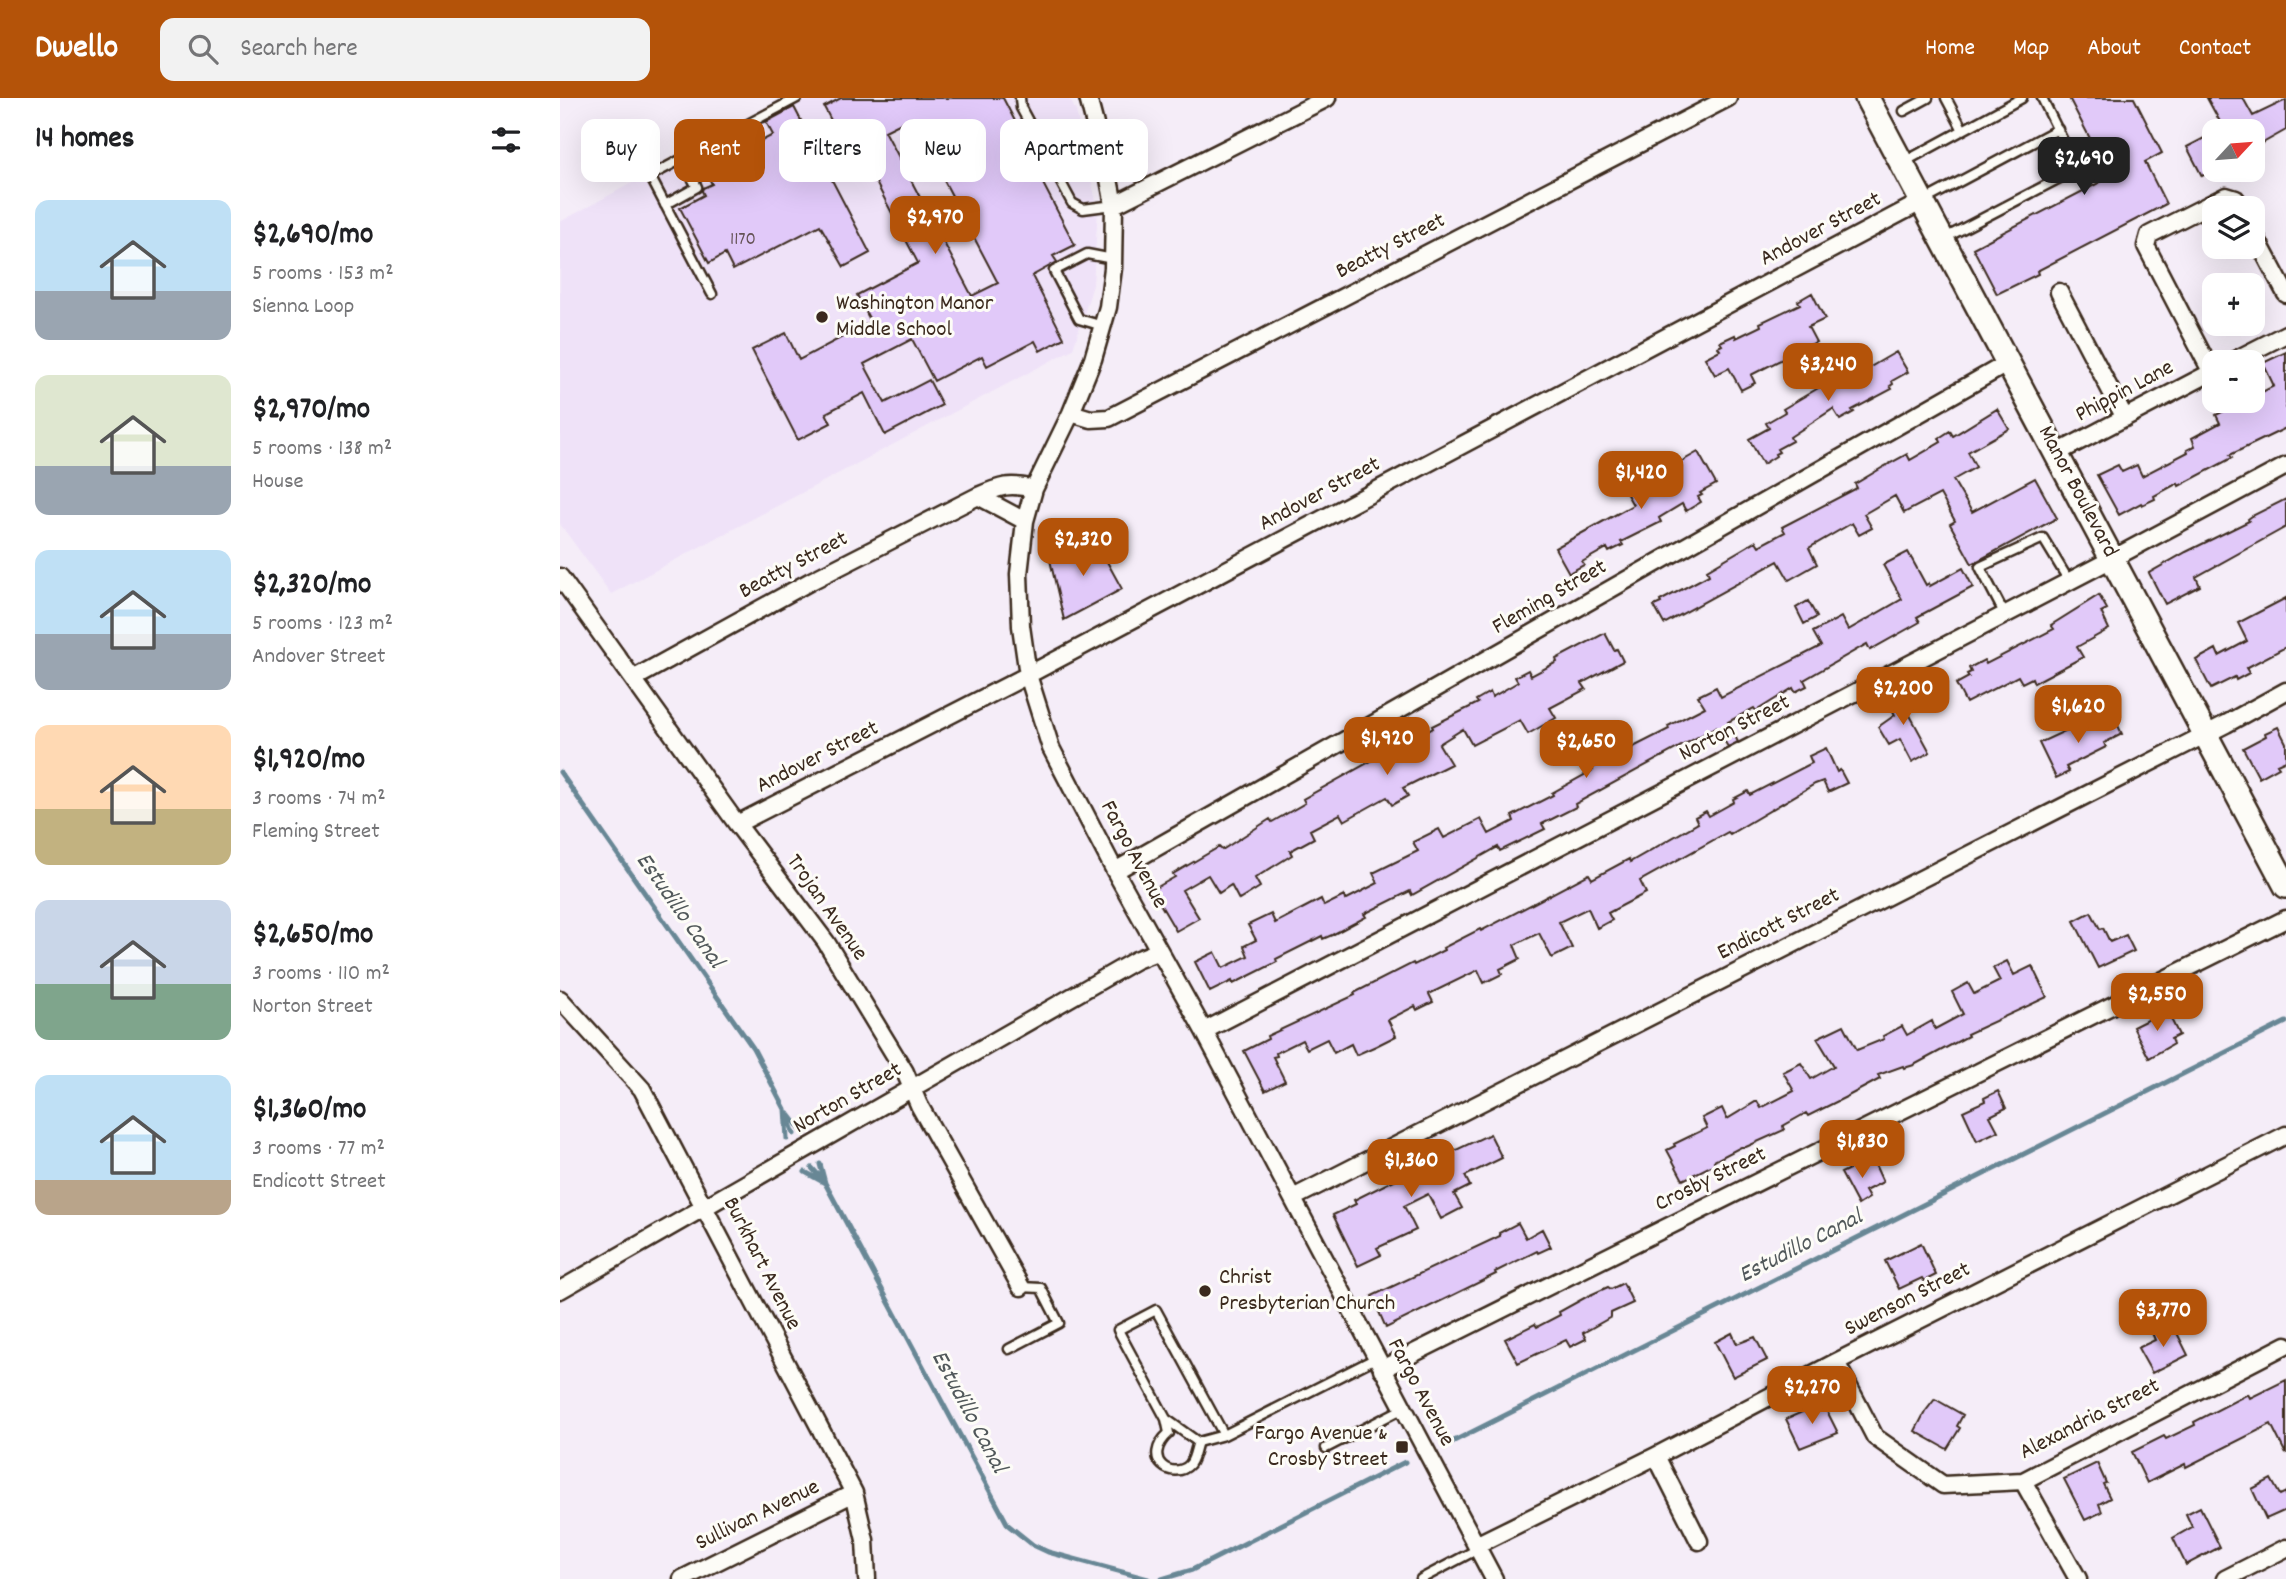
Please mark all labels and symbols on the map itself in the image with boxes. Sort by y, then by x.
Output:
north arrow [2202,119,2264,182]
pin: $2,690 [2027,138,2141,197]
street label: Andover Street [1754,184,1888,276]
pin: $2,970 [878,197,992,256]
street label: Beatty Street [1330,205,1452,289]
house number: 1170 [730,227,756,254]
place label: Washington Manor Middle School [836,288,994,347]
marker: Washington Manor Middle School [814,309,830,325]
pin: $3,240 [1771,344,1885,403]
street label: Phippin Lane [2070,352,2180,432]
street label: Manor Boulevard [2028,420,2126,564]
street label: Andover Street [1253,449,1387,541]
pin: $1,420 [1584,452,1698,511]
pin: $2,320 [1026,518,1140,578]
street label: Beatty Street [734,523,854,609]
street label: Fleming Street [1486,552,1614,644]
pin: $2,200 [1846,668,1960,727]
pin: $1,620 [2021,686,2135,745]
street label: Norton Street [1674,687,1796,771]
street label: Andover Street [751,713,885,803]
pin: $1,920 [1330,718,1444,777]
pin: $2,650 [1529,720,1643,780]
street label: Fargo Avenue [1091,795,1175,915]
water label: Estudillo Canal [626,846,733,978]
street label: Trojan Avenue [777,848,875,968]
street label: Endicott Street [1712,880,1846,970]
pin: $2,550 [2100,974,2214,1033]
street label: Norton Street [788,1055,908,1143]
pin: $1,830 [1805,1121,1919,1180]
street label: Crosby Street [1650,1139,1772,1221]
pin: $1,360 [1354,1140,1468,1199]
street label: Burkhart Avenue [713,1192,809,1336]
water label: Estudillo Canal [1733,1200,1871,1293]
street label: Swenson Street [1839,1254,1977,1346]
place label: Christ Presbyterian Church [1219,1262,1395,1321]
marker: Christ Presbyterian Church [1197,1283,1213,1299]
pin: $3,770 [2106,1290,2220,1349]
street label: Fargo Avenue [1378,1333,1462,1453]
water label: Estudillo Canal [921,1345,1016,1481]
pin: $2,270 [1755,1366,1869,1426]
street label: Alexandria Street [2014,1370,2166,1470]
place label: Fargo Avenue & Crosby Street [1255,1418,1388,1477]
marker: Fargo Avenue & Crosby Street [1394,1439,1410,1455]
street label: Sullivan Avenue [690,1472,826,1560]

